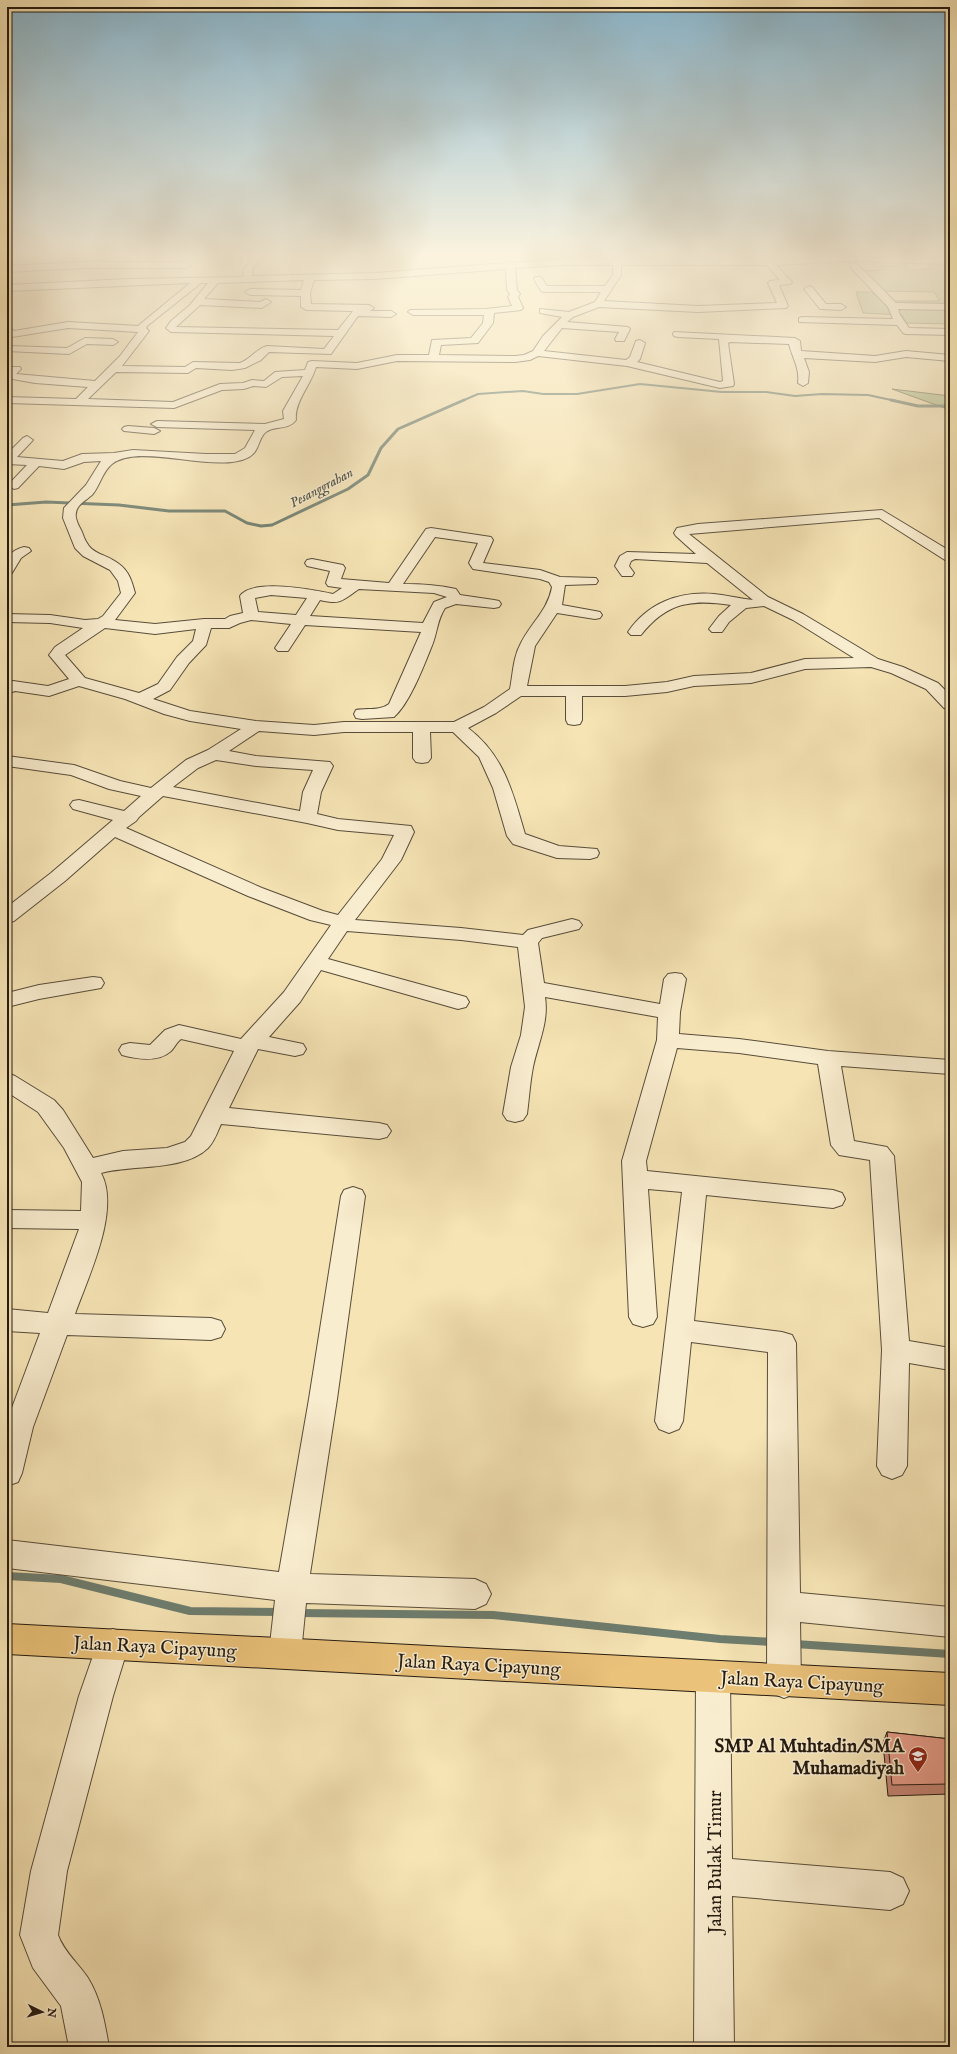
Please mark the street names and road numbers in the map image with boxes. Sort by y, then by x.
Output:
street label: Jalan Raya Cipayung [71,1632,238,1664]
street label: Jalan Raya Cipayung [395,1650,562,1682]
street label: Jalan Raya Cipayung [718,1667,885,1699]
street label: Jalan Bulak Timur [704,1790,728,1936]

